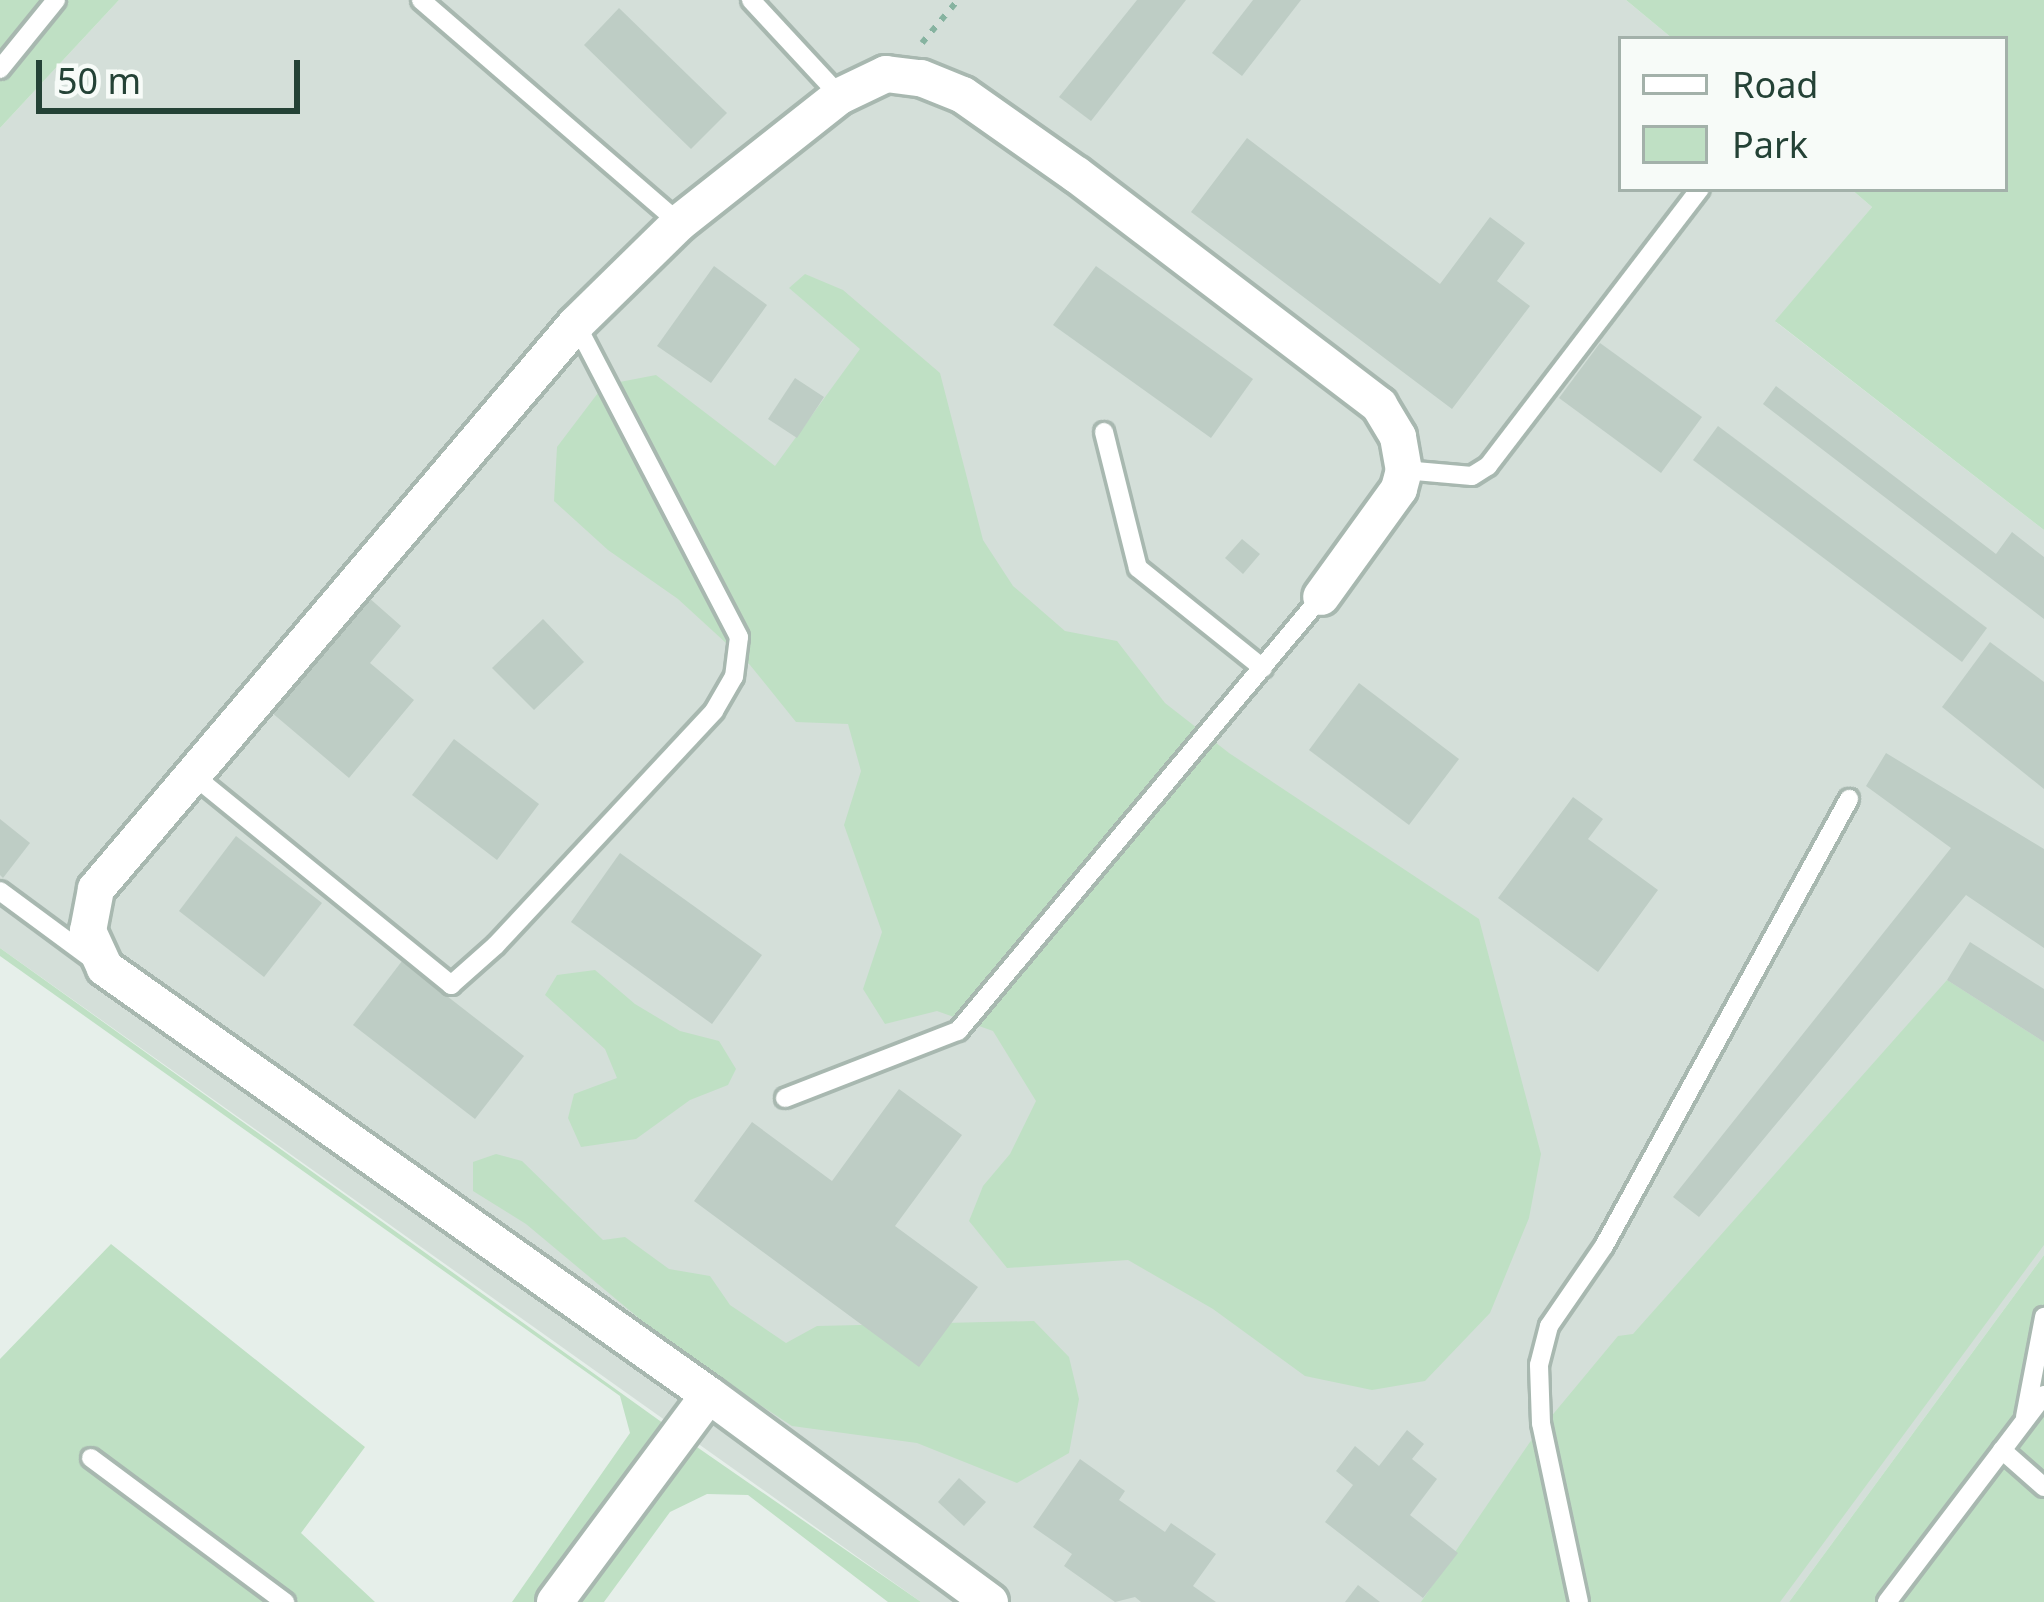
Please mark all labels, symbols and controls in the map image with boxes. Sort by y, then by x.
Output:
scale bar [42,36,306,110]
legend [1618,36,2008,192]
text: 50 m [57,56,141,105]
text: Road [1732,60,1819,109]
text: Park [1732,120,1808,169]

